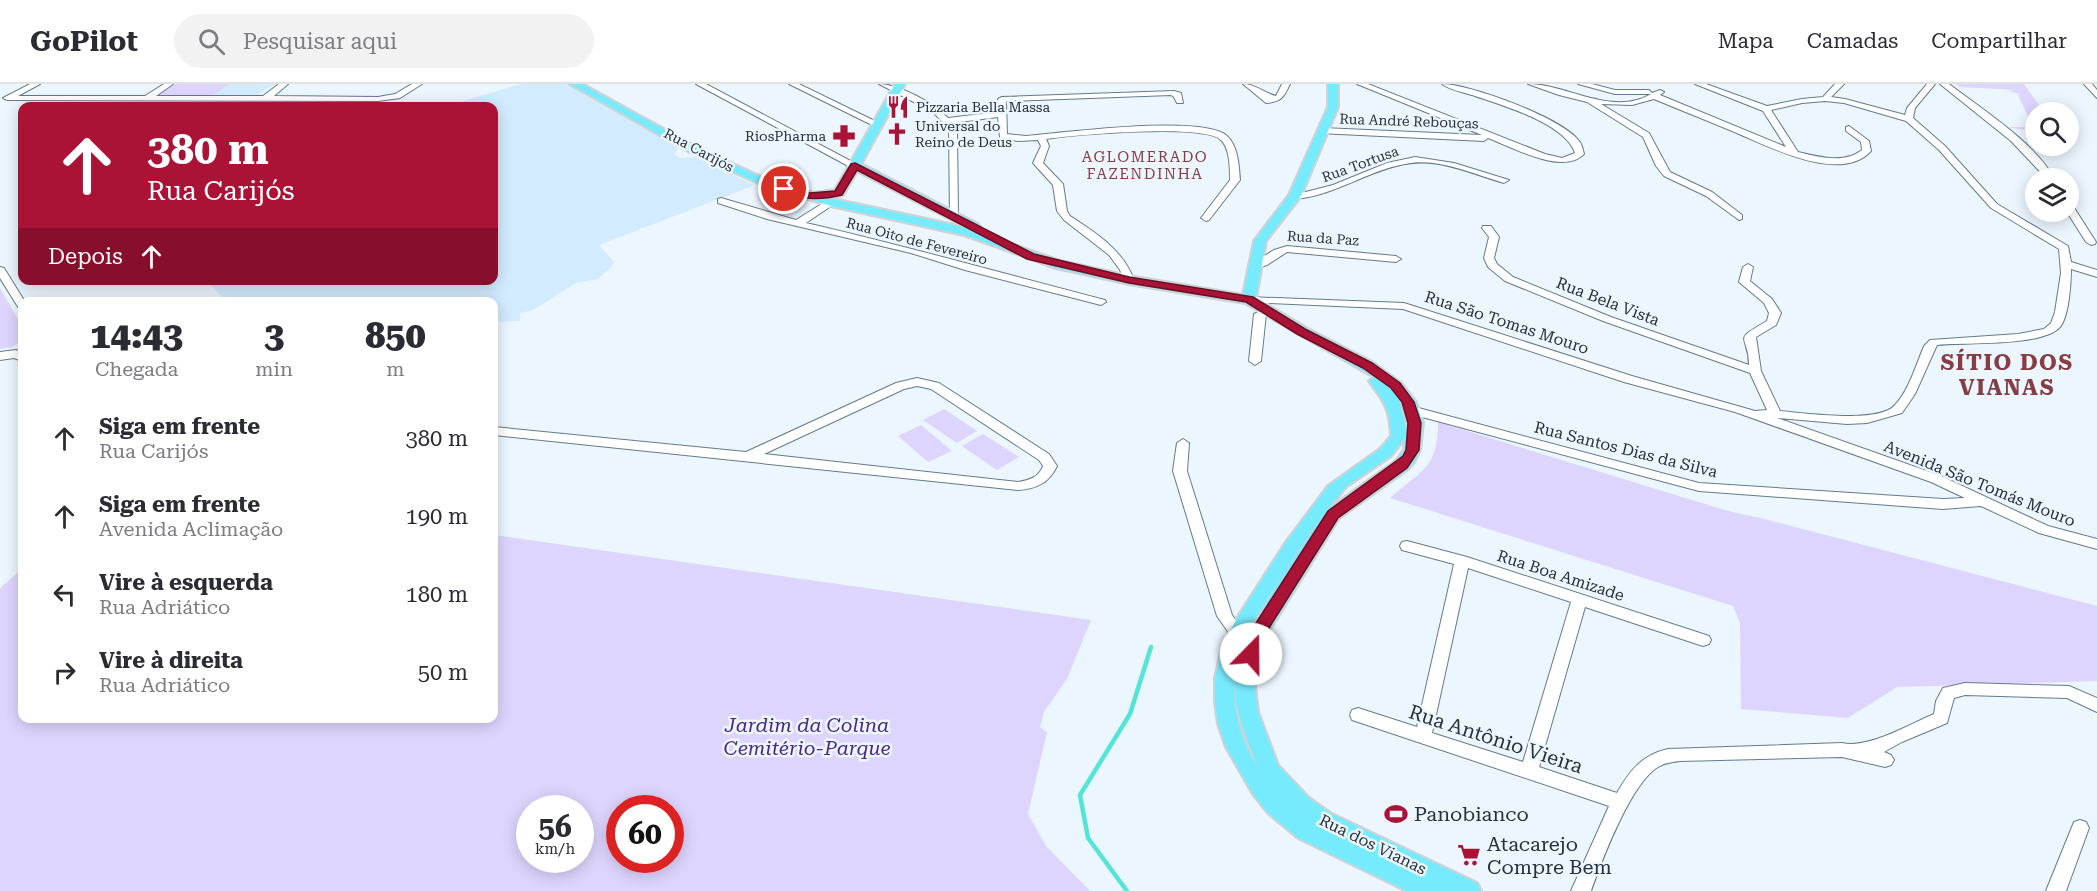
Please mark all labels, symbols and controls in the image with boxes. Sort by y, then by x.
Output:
search box [174,14,594,68]
text: GoPilot [30,25,138,58]
icon: search [195,25,228,58]
text: Pesquisar aqui [243,29,397,54]
text: Mapa [1718,29,1774,53]
text: Camadas [1807,29,1898,53]
text: Compartilhar [1931,29,2067,53]
restaurant icon: Pizzaria Bella Massa [885,94,911,120]
place label: Pizzaria Bella Massa [916,99,1050,115]
map controls [2025,102,2079,222]
button: search [2025,102,2079,156]
street label: Rua André Rebouças [1339,111,1479,131]
place label: Universal do Reino de Deus [915,118,1012,150]
church icon: Universal do Reino de Deus [884,121,910,147]
pharmacy icon: RiosPharma [831,123,857,149]
text: 380 m [147,125,269,174]
street label: Rua Carijós [661,125,737,175]
icon: ahead [48,126,126,204]
place label: RiosPharma [745,128,826,144]
street label: Rua Tortusa [1319,143,1401,185]
district label: AGLOMERADO FAZENDINHA [1082,148,1208,183]
pin [758,163,809,214]
button: layers [2025,168,2079,222]
icon: arrive [767,172,800,205]
text: Rua Carijós [147,175,295,207]
street label: Rua Oito de Fevereiro [845,214,989,268]
street label: Rua da Paz [1286,228,1360,249]
icon: ahead [135,240,168,273]
text: Depois [48,244,123,269]
street label: Rua Bela Vista [1553,273,1662,330]
street label: Rua São Tomas Mouro [1422,287,1591,358]
text: 14:43 [90,315,183,357]
text: 3 [264,315,284,357]
text: 850 [365,315,426,357]
district label: SÍTIO DOS VIANAS [1940,348,2074,400]
text: Chegada [95,357,178,381]
text: min [255,357,293,381]
text: m [386,357,405,381]
text: Siga em frente [99,414,260,439]
street label: Rua Santos Dias da Silva [1532,417,1720,482]
icon: ahead [48,422,81,455]
text: 380 m [405,426,468,451]
street label: Avenida São Tomás Mouro [1881,436,2078,531]
text: Rua Carijós [99,439,208,463]
text: Siga em frente [99,492,260,517]
icon: ahead [48,500,81,533]
text: 190 m [405,504,468,529]
text: Avenida Aclimação [99,517,283,541]
street label: Rua Boa Amizade [1495,546,1627,605]
text: Vire à esquerda [99,570,273,595]
icon: left [48,578,81,611]
text: 180 m [405,582,468,607]
text: Rua Adriático [99,595,230,619]
position arrow [1219,622,1283,686]
text: Vire à direita [99,648,243,673]
icon: right [48,656,81,689]
text: 50 m [418,660,468,685]
text: Rua Adriático [99,673,230,697]
street label: Rua Antônio Vieira [1406,700,1586,779]
park label: Jardim da Colina Cemitério-Parque [723,713,891,760]
speed limit sign: 60 [606,795,684,873]
sports icon: Panobianco [1383,801,1409,827]
place label: Panobianco [1414,802,1529,826]
text: 56 [538,809,572,844]
street label: Rua dos Vianas [1316,810,1430,879]
place label: Atacarejo Compre Bem [1487,832,1612,879]
text: km/h [535,840,575,858]
supermarket icon: Atacarejo Compre Bem [1456,842,1482,868]

